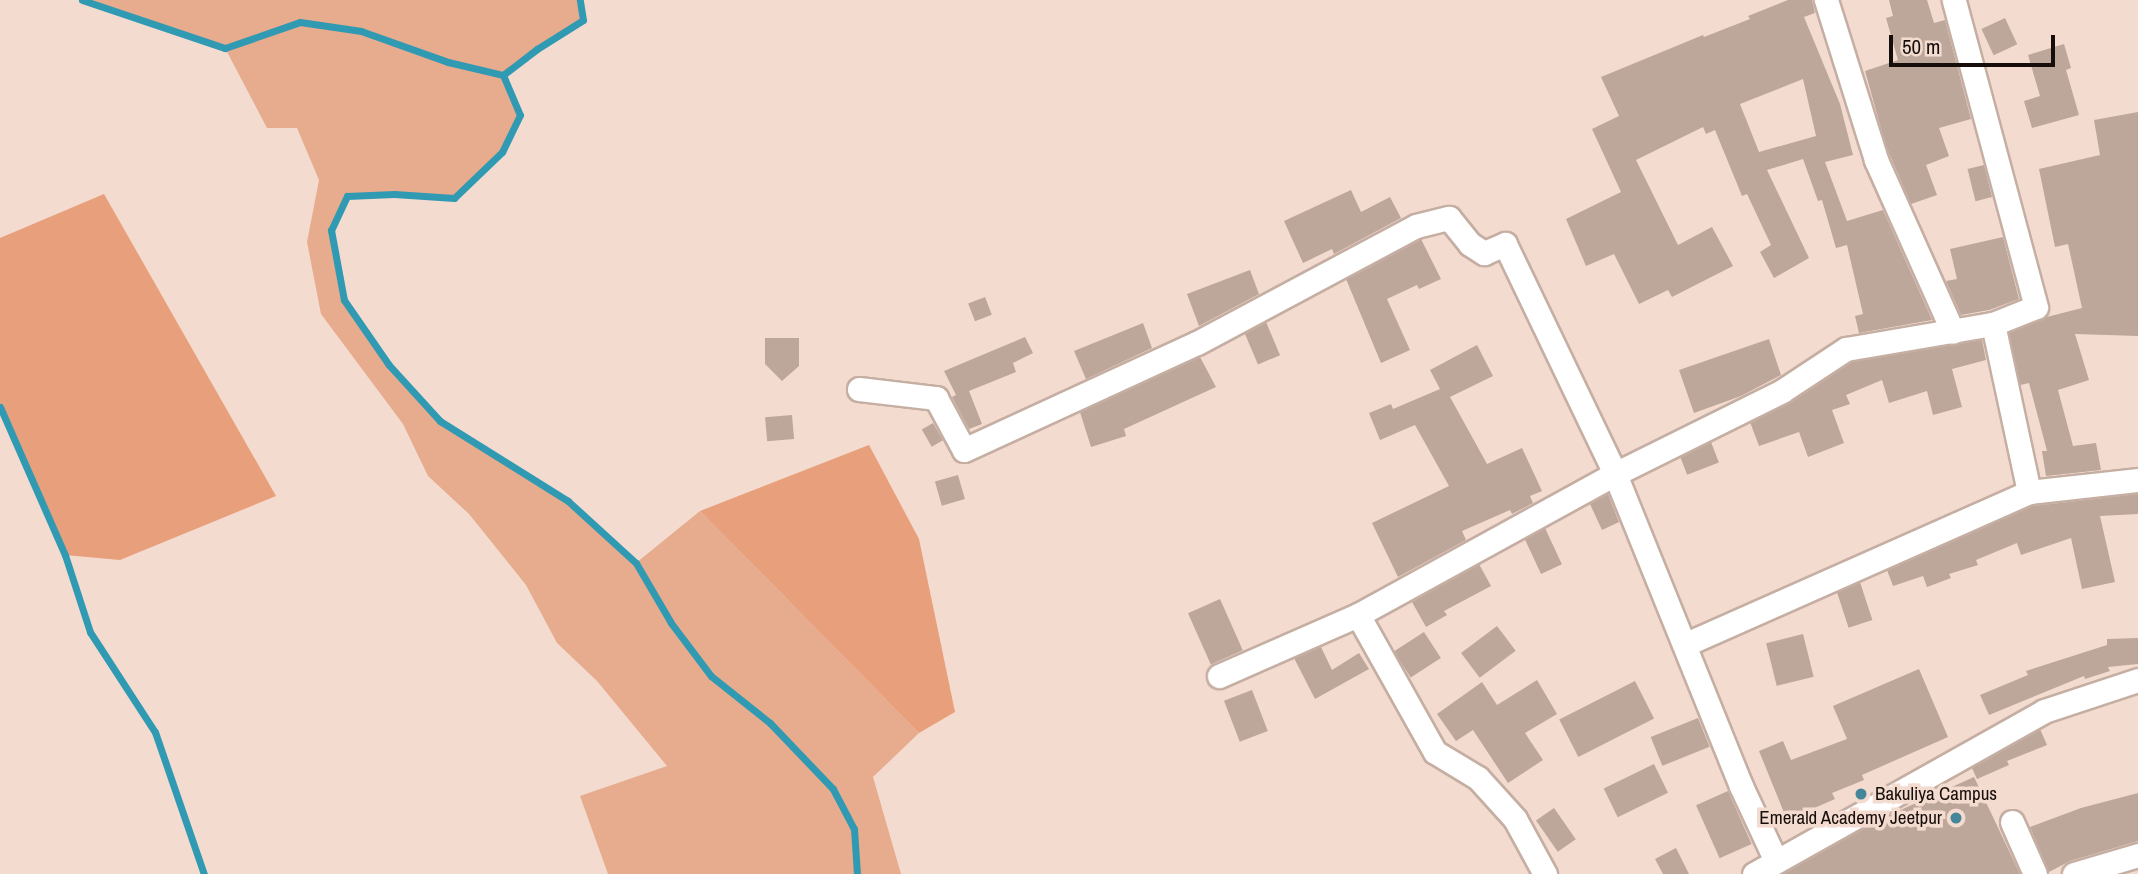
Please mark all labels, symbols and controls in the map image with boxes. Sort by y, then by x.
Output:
scale bar [1893,21,2059,65]
text: 50 m [1902,32,1940,61]
place label: Bakuliya Campus [1875,783,1997,805]
marker: Bakuliya Campus [1853,786,1869,802]
place label: Emerald Academy Jeetpur [1758,807,1942,829]
marker: Emerald Academy Jeetpur [1948,810,1964,826]

